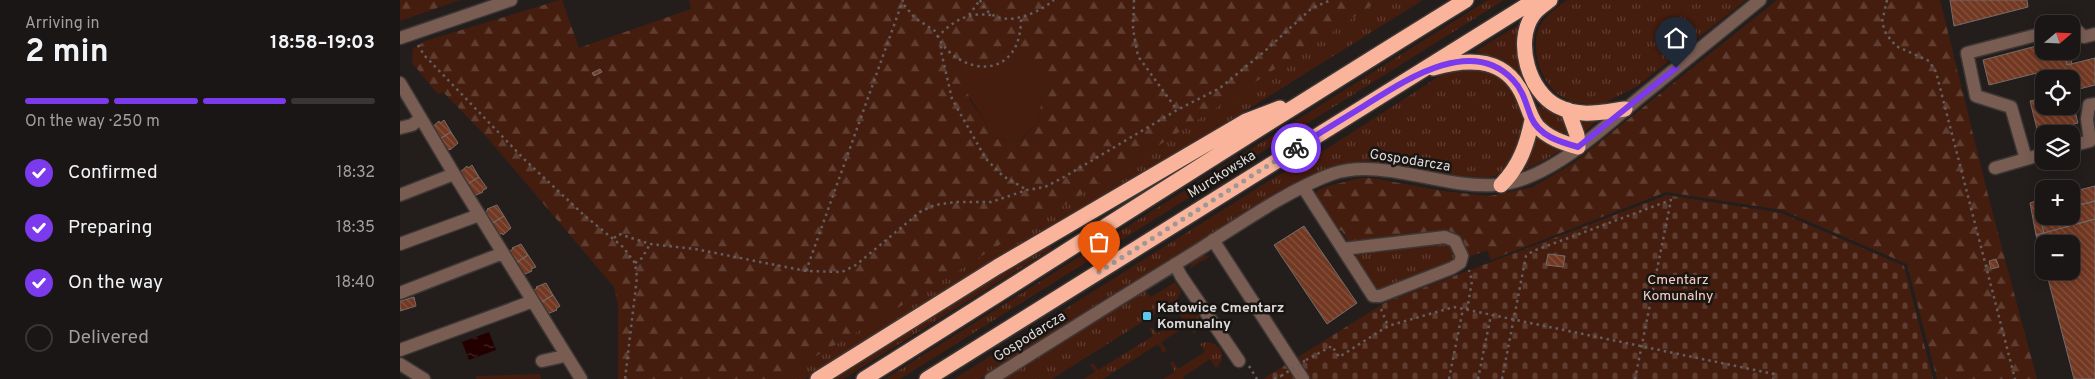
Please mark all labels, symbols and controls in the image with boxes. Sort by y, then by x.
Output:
text: Arriving in [25,14,100,34]
north arrow [2035,15,2080,60]
map controls [2035,15,2080,280]
pin [1655,17,1697,68]
icon: home [1662,24,1690,52]
text: 18:58–19:03 [270,31,375,55]
text: 2 min [25,33,109,73]
button: locate [2035,70,2080,115]
text: On the way · 250 m [25,112,160,132]
courier [1271,123,1321,173]
button: layers [2035,125,2080,170]
icon: bike [1282,134,1310,162]
street label: Gospodarcza [1368,146,1452,176]
street label: Murckowska [1185,147,1259,203]
icon: check [25,159,53,187]
text: Confirmed [68,161,158,185]
text: 18:32 [337,163,375,183]
button: + [2035,180,2080,225]
icon: check [25,214,53,242]
text: Preparing [68,216,152,240]
text: 18:35 [336,218,375,238]
pin [1078,221,1120,272]
icon: bag [1085,228,1113,256]
button: − [2035,235,2080,280]
icon: check [25,269,53,297]
text: On the way [68,271,163,295]
park label: Cmentarz Komunalny [1643,272,1713,305]
text: 18:40 [335,273,375,293]
place label: Katowice Cmentarz Komunalny [1157,300,1284,333]
street label: Gospodarcza [991,308,1069,366]
marker: Katowice Cmentarz Komunalny [1141,310,1153,322]
text: Delivered [68,326,149,350]

